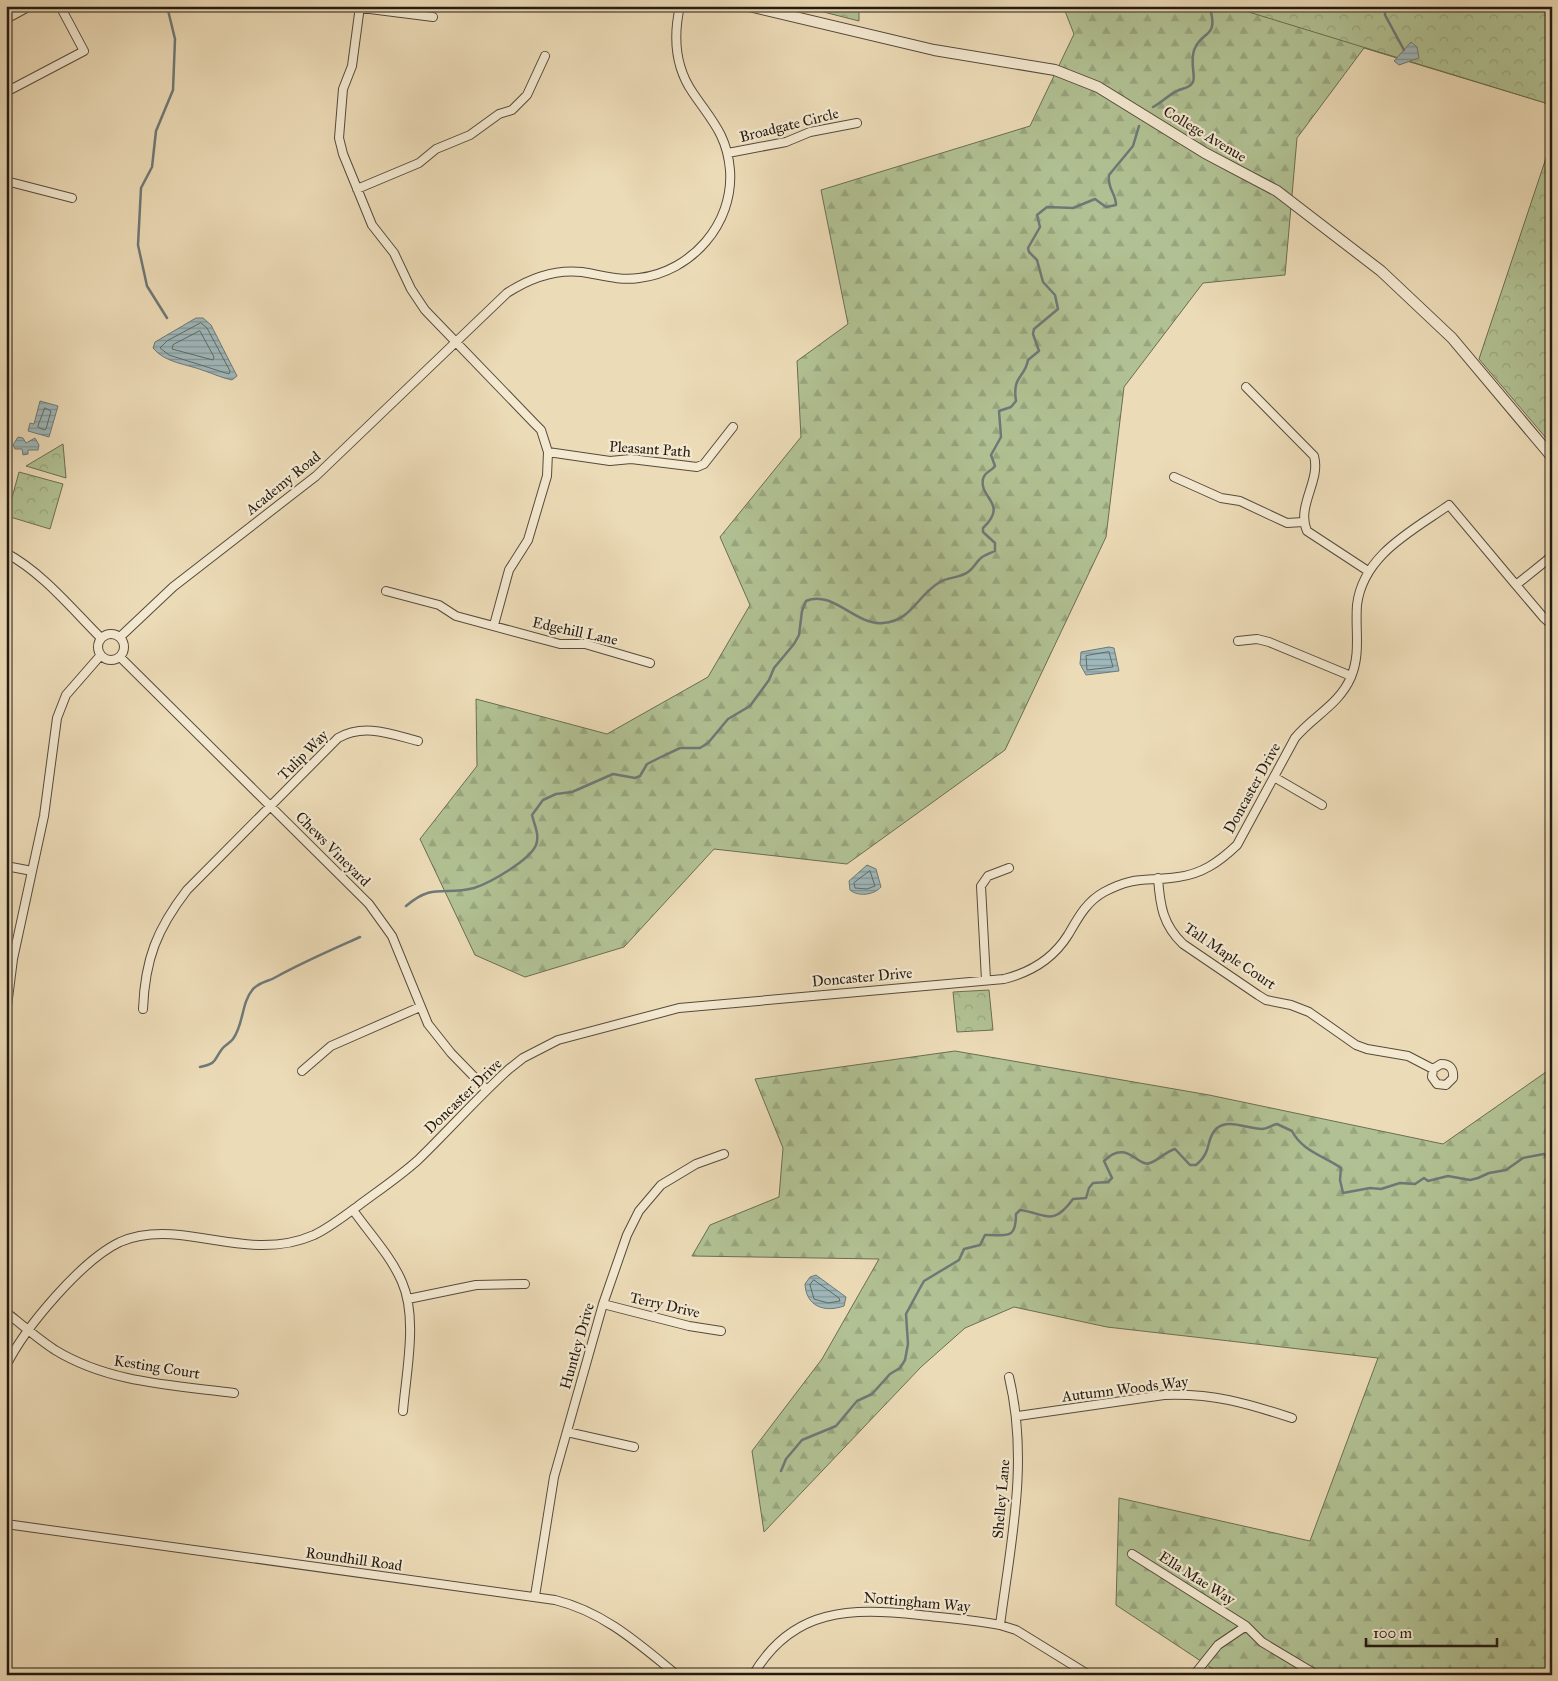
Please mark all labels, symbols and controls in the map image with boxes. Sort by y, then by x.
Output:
street label: College Avenue [1160,102,1250,166]
street label: Broadgate Circle [738,104,840,146]
street label: Pleasant Path [609,437,692,461]
street label: Academy Road [241,447,324,519]
street label: Edgehill Lane [531,613,619,649]
street label: Tulip Way [274,725,333,784]
street label: Doncaster Drive [1220,740,1284,836]
street label: Chews Vineyard [292,808,375,891]
street label: Tall Maple Court [1181,919,1280,994]
street label: Doncaster Drive [811,964,913,990]
street label: Doncaster Drive [420,1054,506,1138]
street label: Terry Drive [628,1288,702,1322]
street label: Huntley Drive [556,1301,598,1391]
street label: Kesting Court [113,1351,202,1383]
street label: Autumn Woods Way [1060,1372,1190,1406]
street label: Shelley Lane [989,1459,1013,1539]
street label: Roundhill Road [304,1543,404,1575]
street label: Ella Mae Way [1156,1547,1239,1609]
street label: Nottingham Way [863,1588,972,1616]
scale bar [1366,1616,1497,1648]
text: 100 m [1373,1624,1413,1642]

